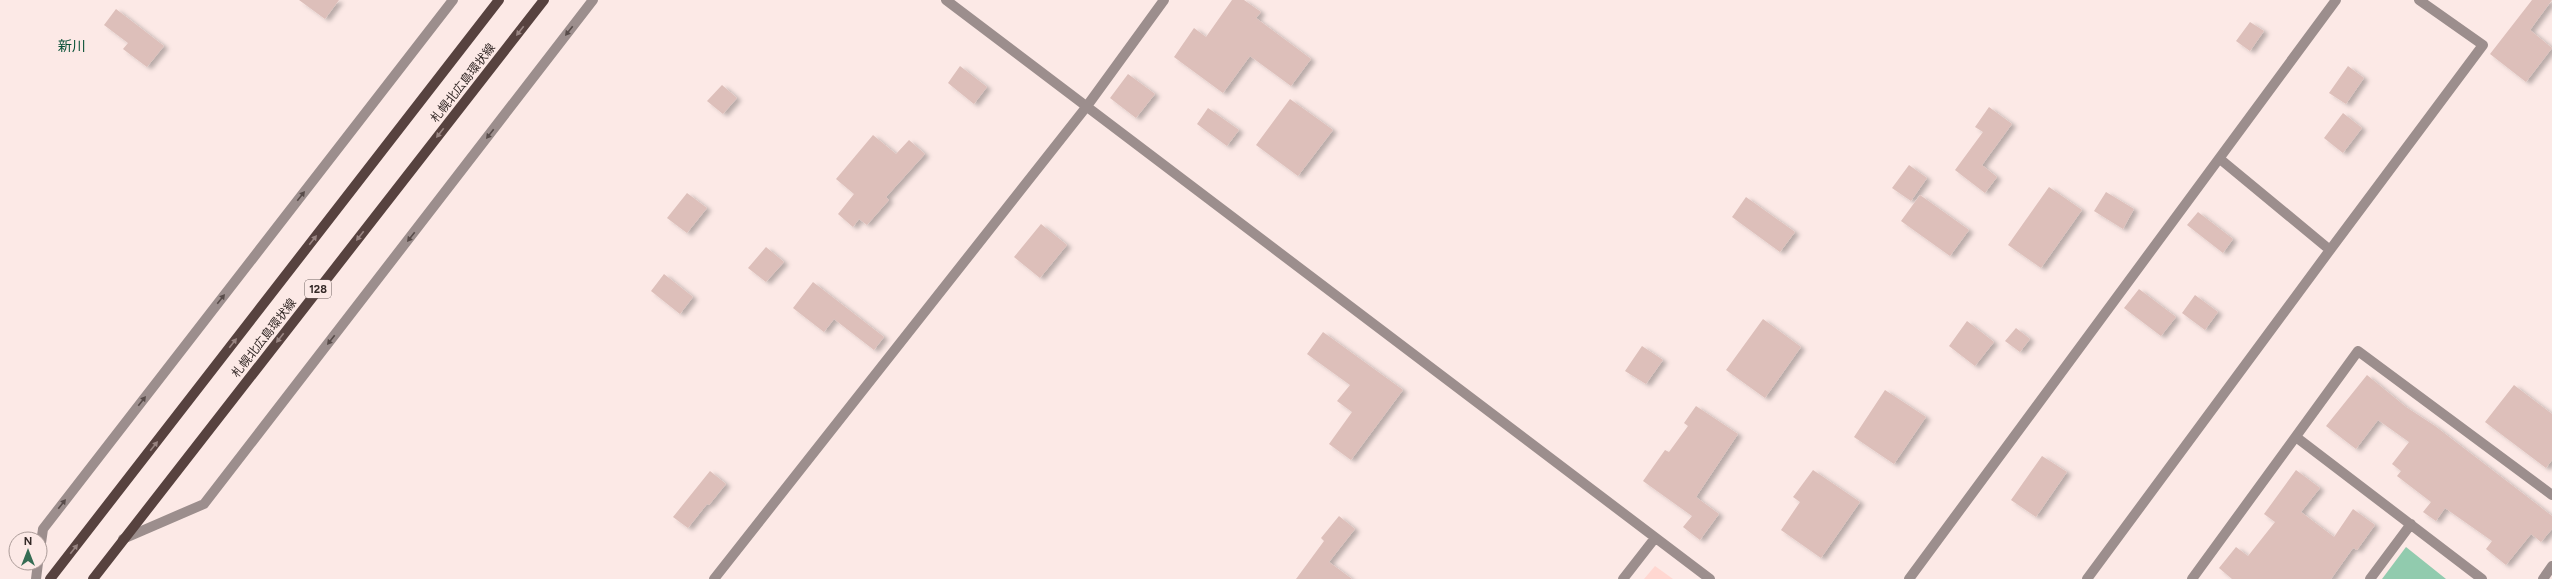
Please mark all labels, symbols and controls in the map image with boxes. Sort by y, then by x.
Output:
one-way arrow [516,25,524,36]
one-way arrow [565,25,574,36]
district label: 新川 [58,38,86,55]
street label: 札幌北広島環状線 [428,41,498,125]
one-way arrow [436,128,444,139]
one-way arrow [486,128,494,139]
one-way arrow [297,190,305,201]
one-way arrow [356,230,364,241]
one-way arrow [406,231,415,242]
one-way arrow [308,235,317,246]
road number: 128 [305,280,331,298]
one-way arrow [217,293,226,304]
street label: 札幌北広島環状線 [229,296,299,380]
one-way arrow [276,333,284,344]
one-way arrow [327,334,335,345]
one-way arrow [229,337,237,348]
one-way arrow [138,396,146,407]
one-way arrow [149,440,158,451]
one-way arrow [58,499,67,510]
north arrow [8,531,48,571]
text: N [24,535,32,548]
one-way arrow [70,543,78,554]

